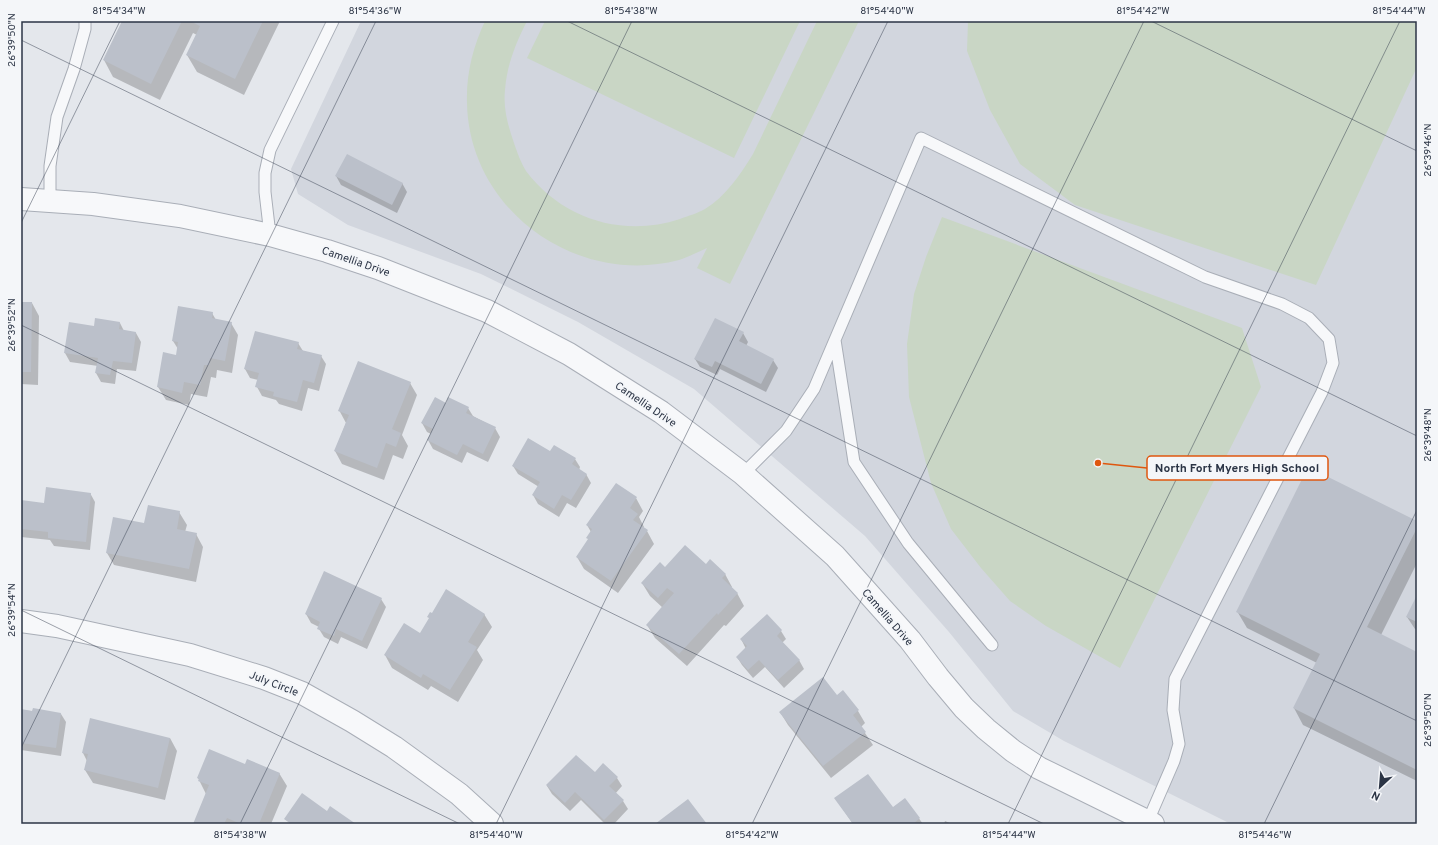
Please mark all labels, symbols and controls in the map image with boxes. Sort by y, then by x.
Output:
text: 81°54'34"W [92,5,146,18]
text: 81°54'36"W [348,5,402,18]
text: 81°54'38"W [604,5,658,18]
text: 81°54'40"W [860,5,914,18]
text: 81°54'42"W [1116,5,1170,18]
text: 81°54'44"W [1372,5,1426,18]
text: 26°39'50"N [6,13,19,67]
text: 26°39'46"N [1422,123,1435,177]
street label: Camellia Drive [320,244,392,280]
text: 26°39'52"N [6,298,19,352]
street label: Camellia Drive [612,379,679,431]
text: 26°39'48"N [1422,408,1435,462]
callout: North Fort Myers High School [1147,456,1328,480]
text: North Fort Myers High School [1155,461,1319,477]
text: 26°39'54"N [6,583,19,637]
street label: Camellia Drive [859,586,916,649]
street label: July Circle [247,668,300,700]
text: 26°39'50"N [1422,693,1435,747]
north arrow [1360,767,1400,807]
text: N [1369,787,1383,803]
text: 81°54'38"W [213,829,267,842]
text: 81°54'40"W [469,829,523,842]
text: 81°54'42"W [725,829,779,842]
text: 81°54'44"W [982,829,1036,842]
text: 81°54'46"W [1238,829,1292,842]

